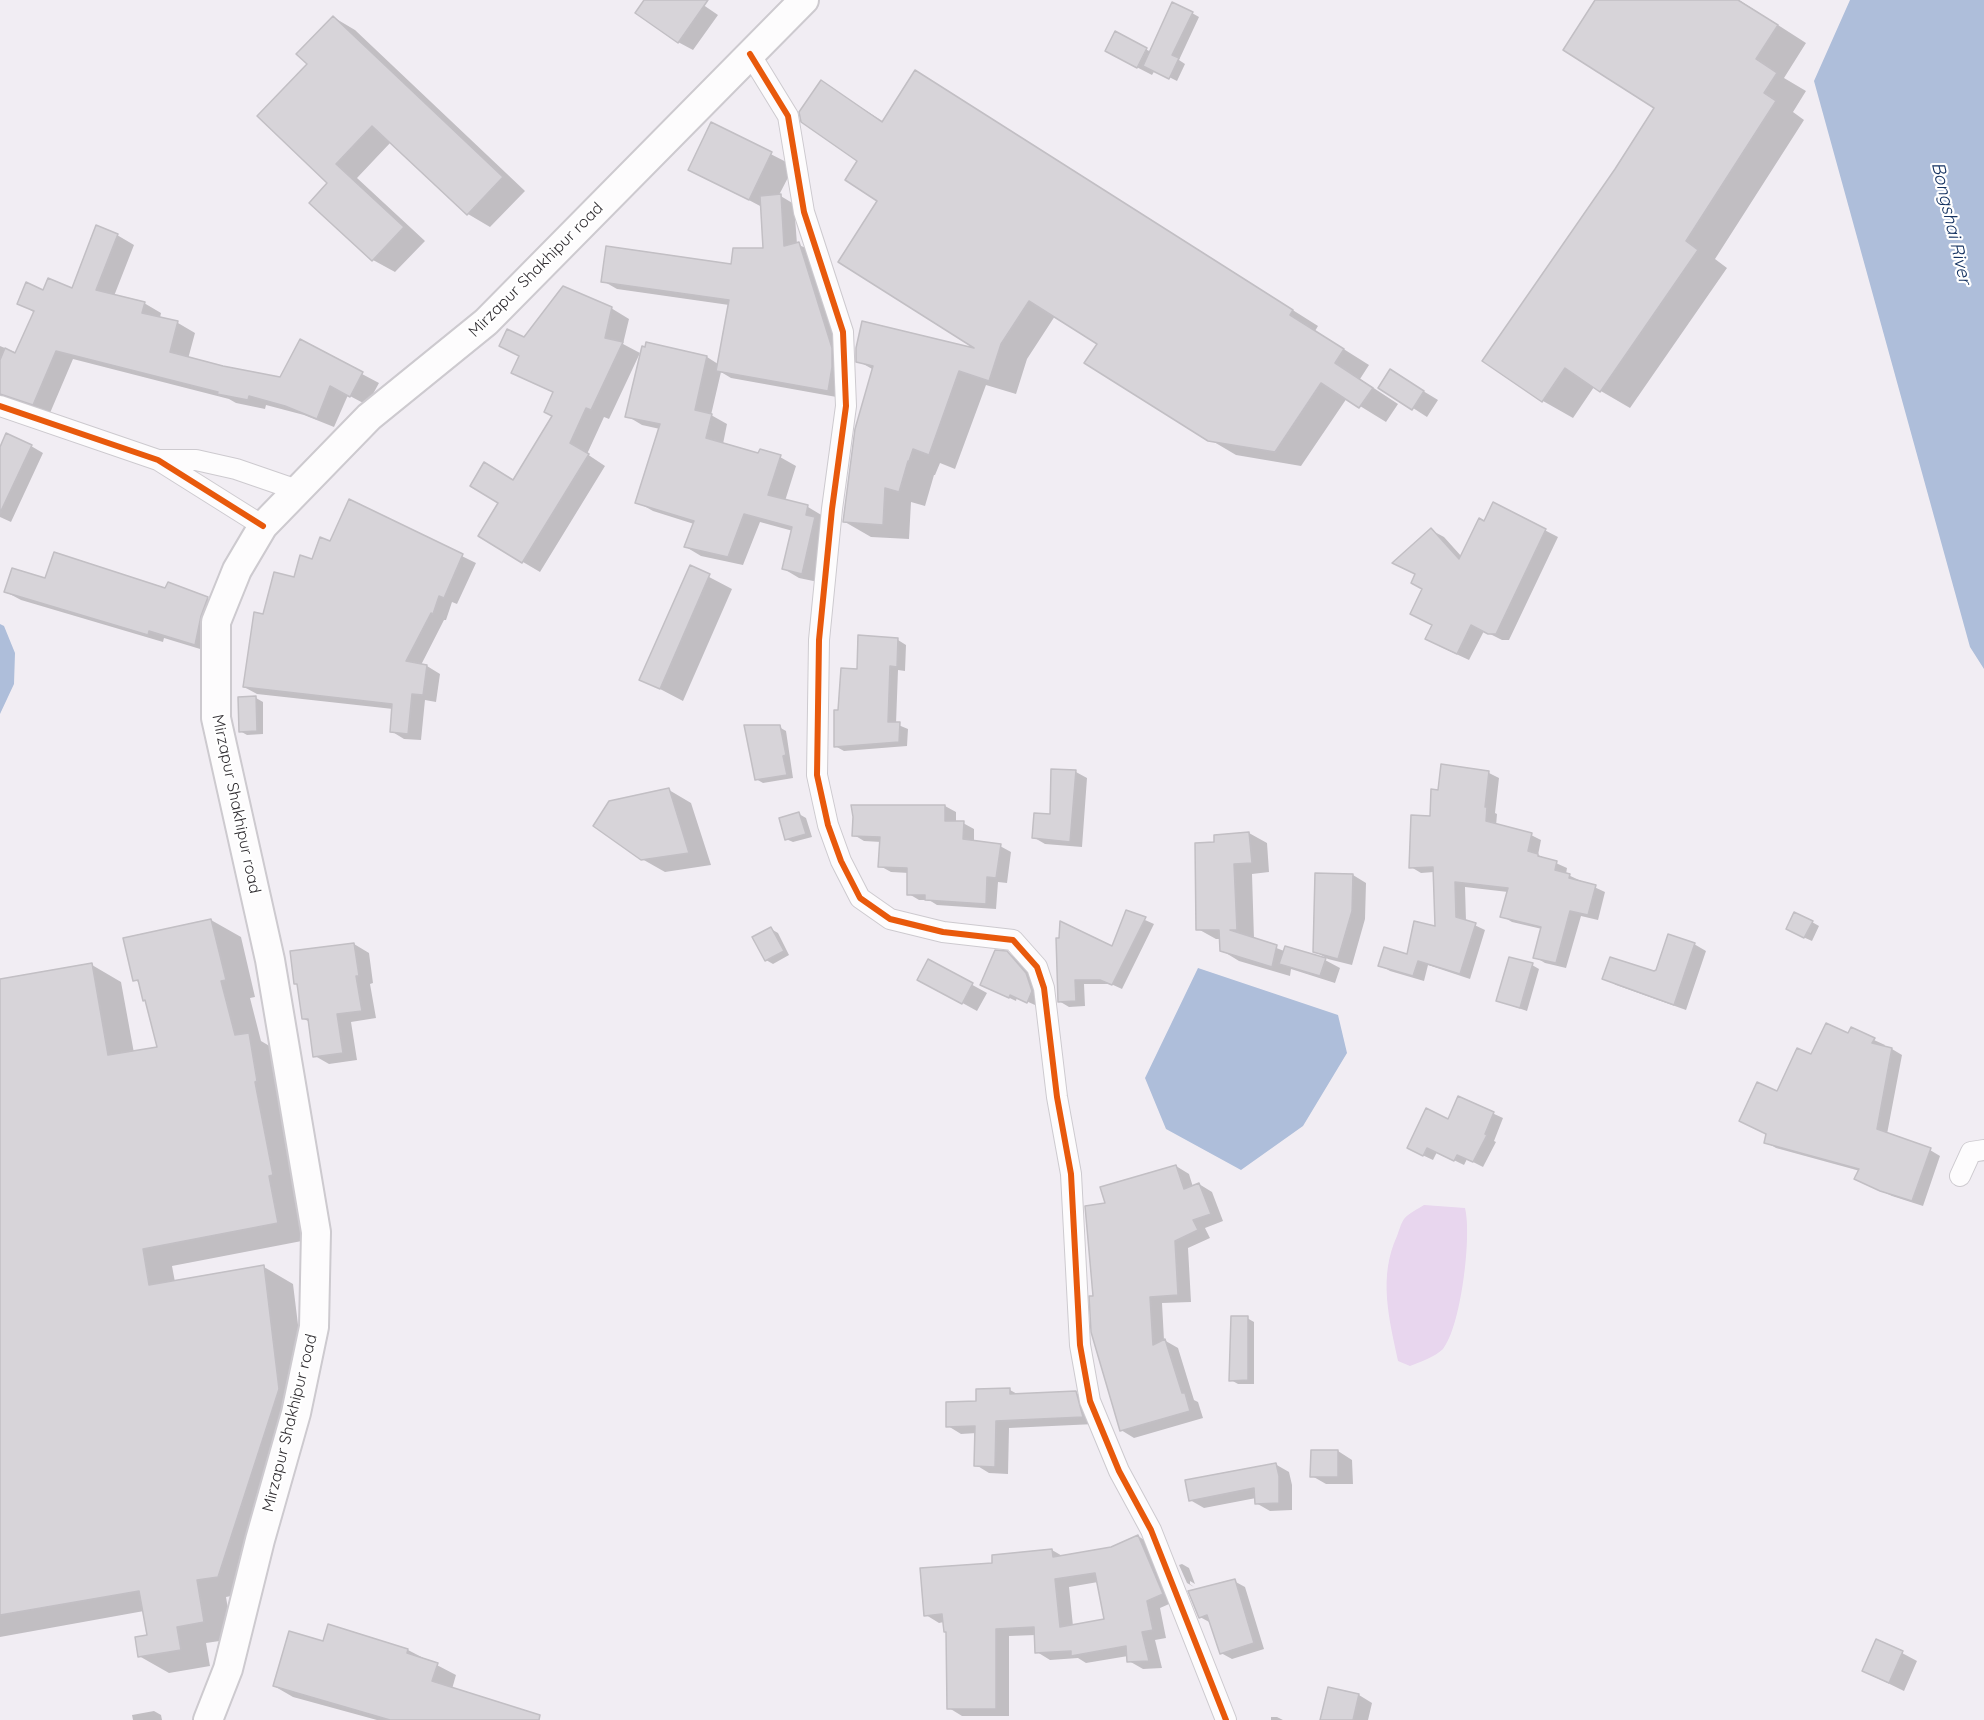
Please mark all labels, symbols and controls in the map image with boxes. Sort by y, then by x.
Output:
water label: Bongshai River [1926,160,1976,286]
street label: Mirzapur Shakhipur road [465,199,607,341]
street label: Mirzapur Shakhipur road [208,713,264,895]
street label: Mirzapur Shakhipur road [259,1332,321,1514]

